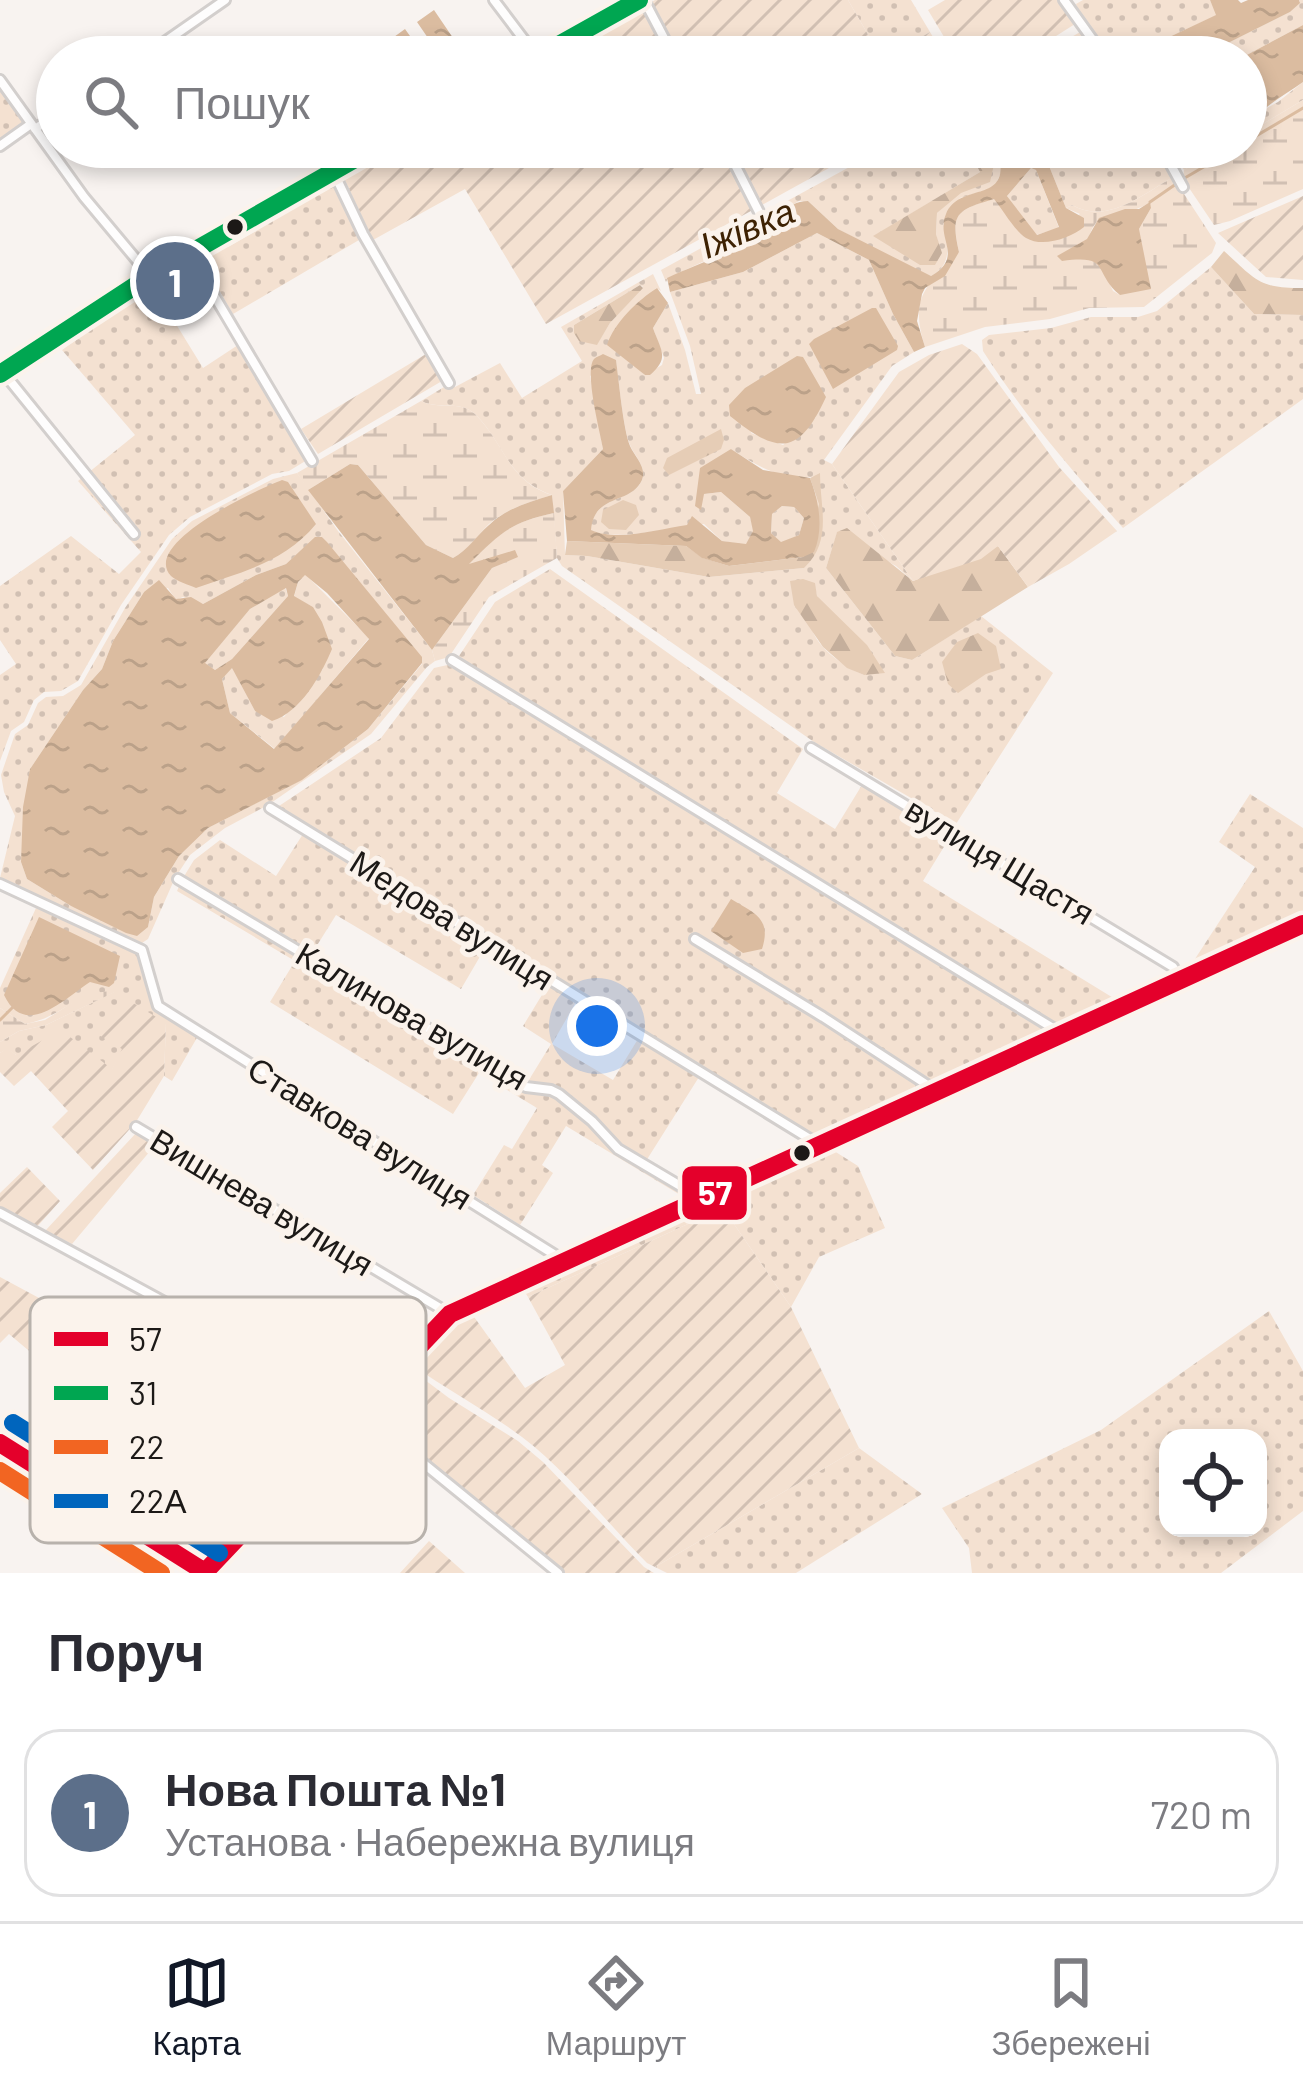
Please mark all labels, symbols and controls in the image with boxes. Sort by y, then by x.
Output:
search box [36,36,1267,168]
icon: search [78,69,144,135]
text: Пошук [174,74,310,128]
water label: Іжівка [693,188,800,266]
unlabelled marker [224,216,246,238]
pin: 1 [136,236,214,326]
street label: вулиця Щастя [899,788,1102,932]
street label: Медова вулиця [343,841,562,998]
street label: Калинова вулиця [289,933,536,1098]
your location [567,996,627,1056]
street label: Ставкова вулиця [241,1047,480,1217]
street label: Вишнева вулиця [144,1119,381,1283]
unlabelled marker [791,1142,813,1164]
line badge: 57 [680,1164,749,1222]
text: 57 [698,1172,732,1212]
legend [30,1297,426,1543]
text: 57 [129,1318,162,1358]
text: 31 [129,1372,157,1412]
text: 22 [129,1426,164,1466]
map controls [1159,1429,1267,1537]
button: locate [1159,1429,1267,1537]
text: 22А [129,1480,186,1520]
text: Поруч [48,1620,204,1681]
text: Нова Пошта №1 [165,1761,506,1815]
text: 1 [83,1790,97,1837]
text: 720 m [1151,1790,1252,1837]
text: Установа · Набережна вулиця [165,1817,695,1864]
tab: Карта [152,1950,241,2063]
tab: Маршрут [546,1950,686,2063]
tab: Збережені [991,1950,1151,2063]

